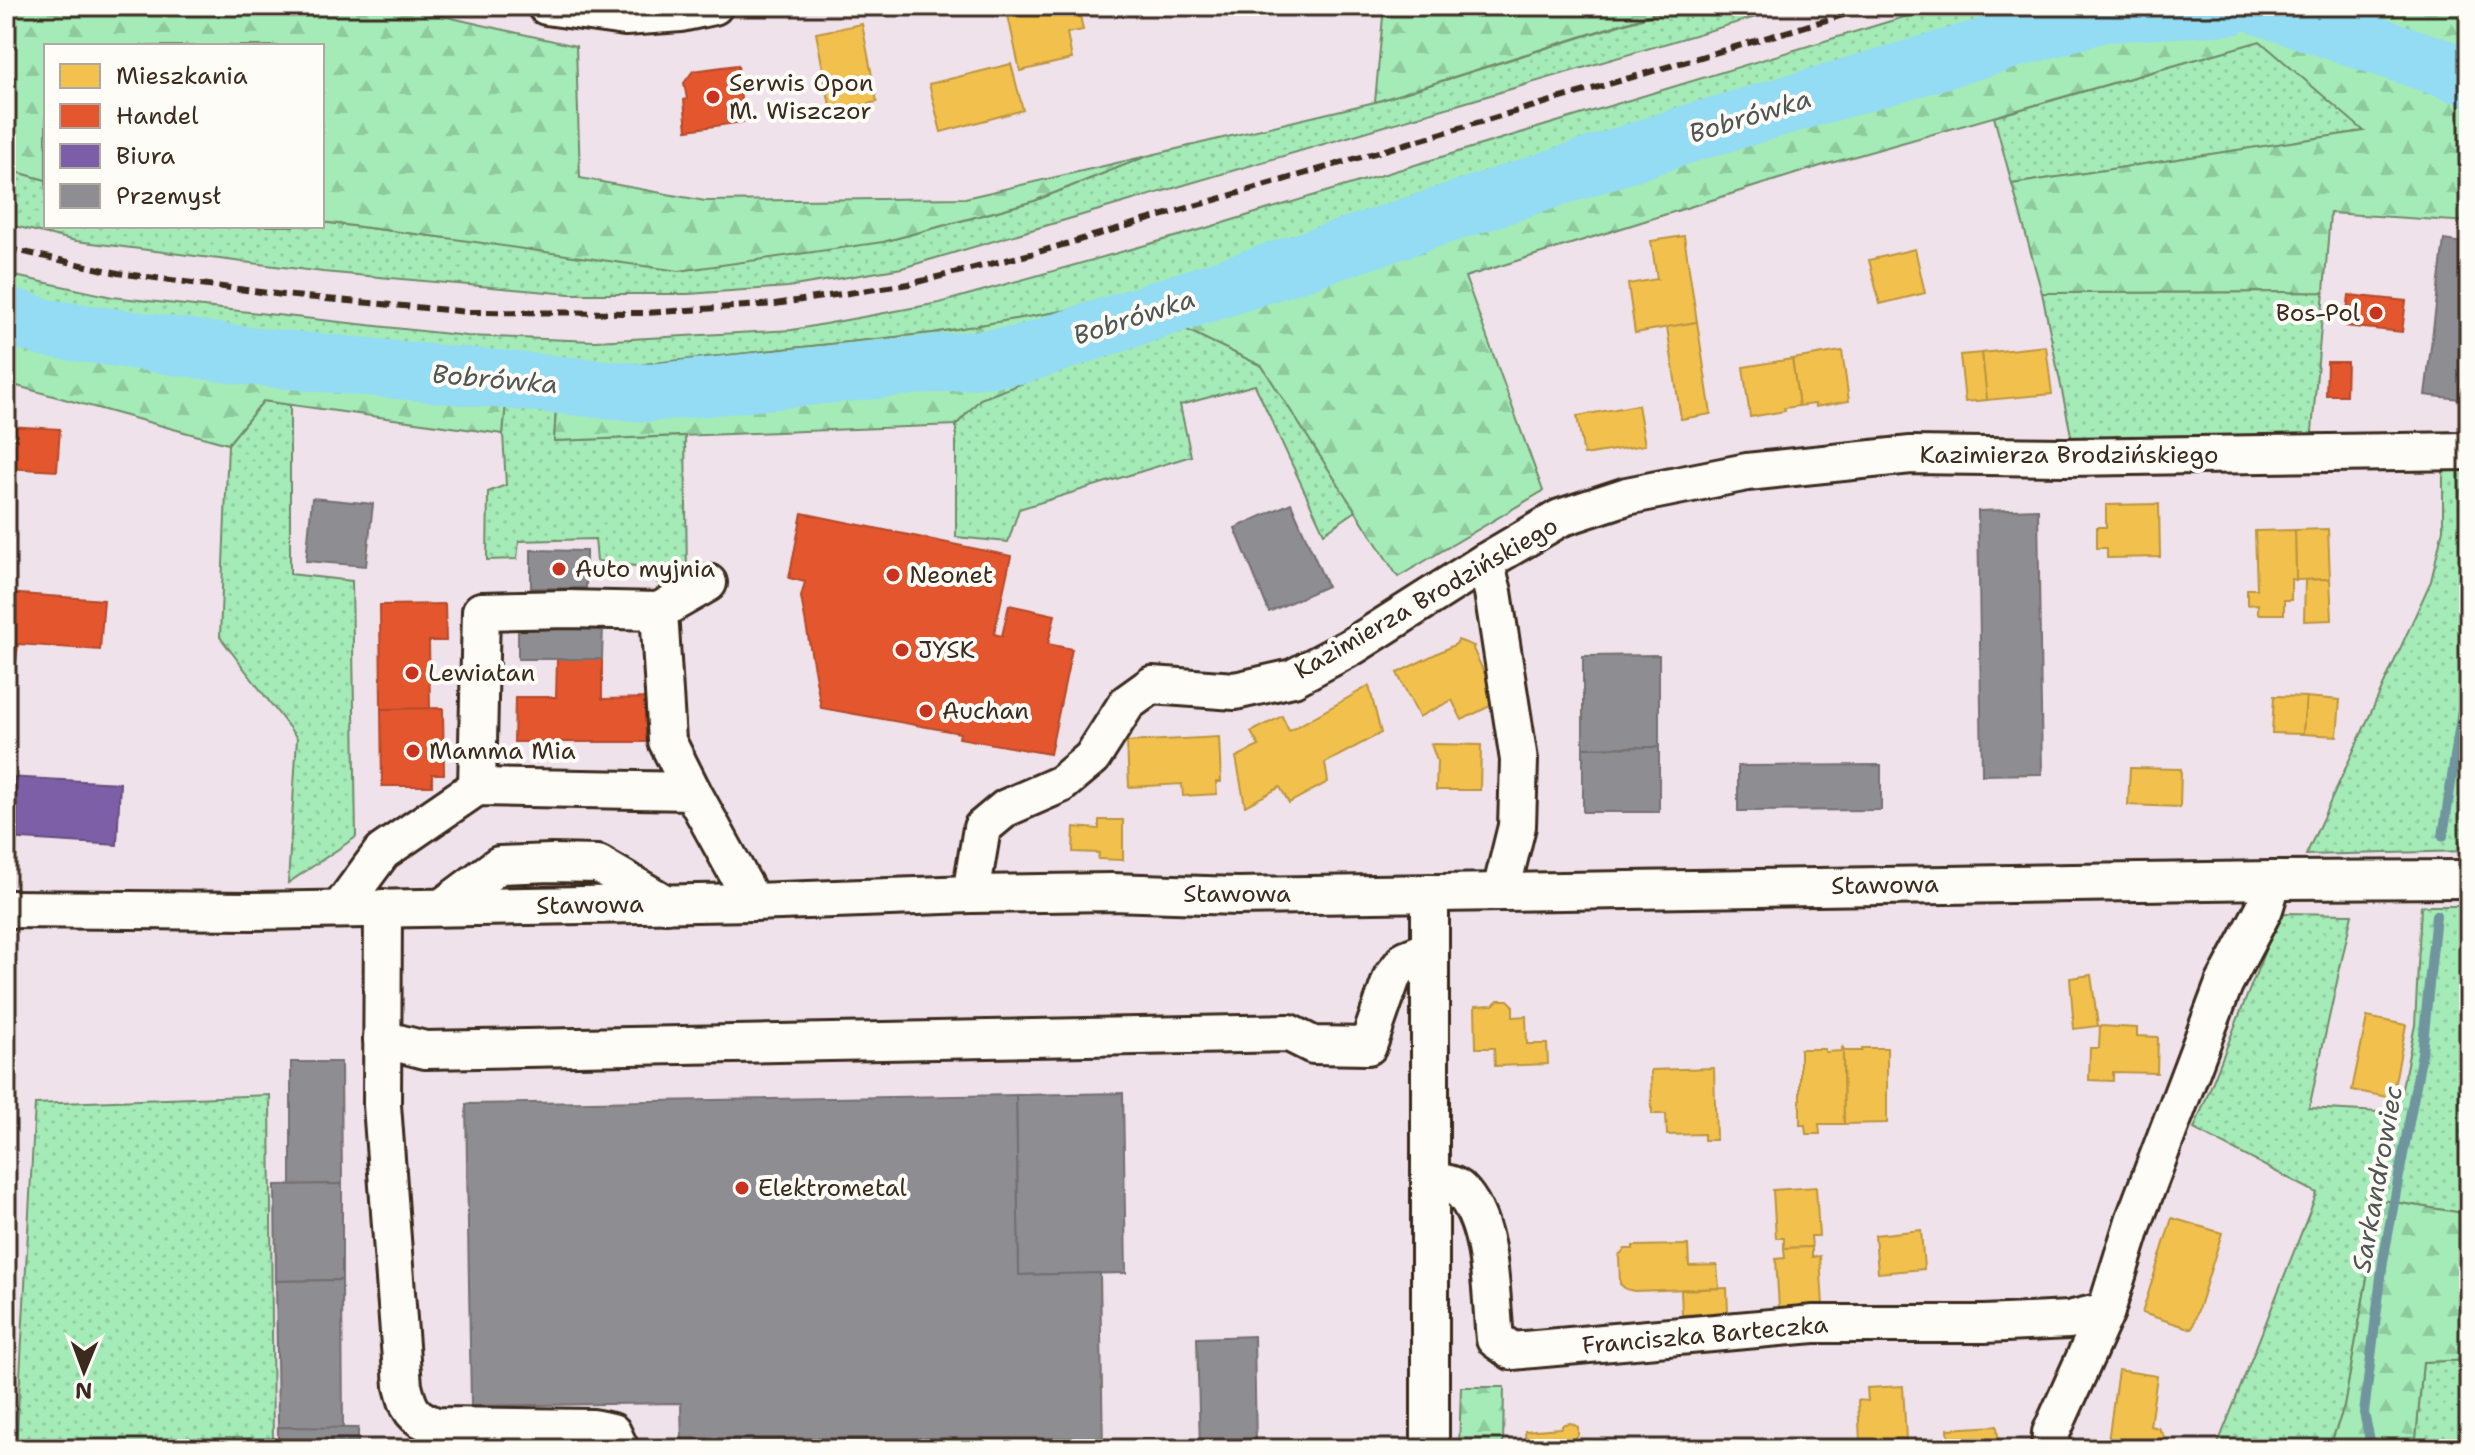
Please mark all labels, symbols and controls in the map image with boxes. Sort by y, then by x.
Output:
legend [44,44,324,228]
text: Mieszkania [116,60,248,92]
place label: Serwis Opon M. Wiszczor [729,67,873,127]
water label: Bobrówka [1684,80,1815,151]
marker: Serwis Opon M. Wiszczor [704,88,722,106]
text: Handel [116,100,199,132]
text: Biura [116,140,175,172]
text: Przemysł [116,180,221,212]
water label: Bobrówka [1068,280,1199,353]
place label: Bos-Pol [2276,297,2361,329]
marker: Bos-Pol [2367,304,2385,322]
water label: Bobrówka [431,356,559,401]
street label: Kazimierza Brodzińskiego [1919,439,2219,471]
street label: Kazimierza Brodzińskiego [1288,509,1564,687]
place label: Auto myjnia [575,553,715,585]
place label: Neonet [909,559,993,591]
marker: Auto myjnia [550,560,568,578]
marker: Neonet [884,566,902,584]
place label: JYSK [918,634,976,666]
marker: JYSK [893,641,911,659]
place label: Lewiatan [428,657,535,689]
marker: Lewiatan [403,664,421,682]
place label: Auchan [942,695,1029,727]
marker: Auchan [917,702,935,720]
place label: Mamma Mia [429,735,576,767]
marker: Mamma Mia [404,742,422,760]
street label: Stawowa [1831,868,1939,902]
street label: Stawowa [1183,878,1291,910]
street label: Stawowa [536,888,644,922]
water label: Sarkandrowiec [2343,1083,2410,1275]
place label: Elektrometal [758,1172,908,1204]
marker: Elektrometal [733,1179,751,1197]
street label: Franciszka Barteczka [1581,1308,1829,1362]
north arrow [44,1331,124,1411]
text: N [75,1376,93,1405]

